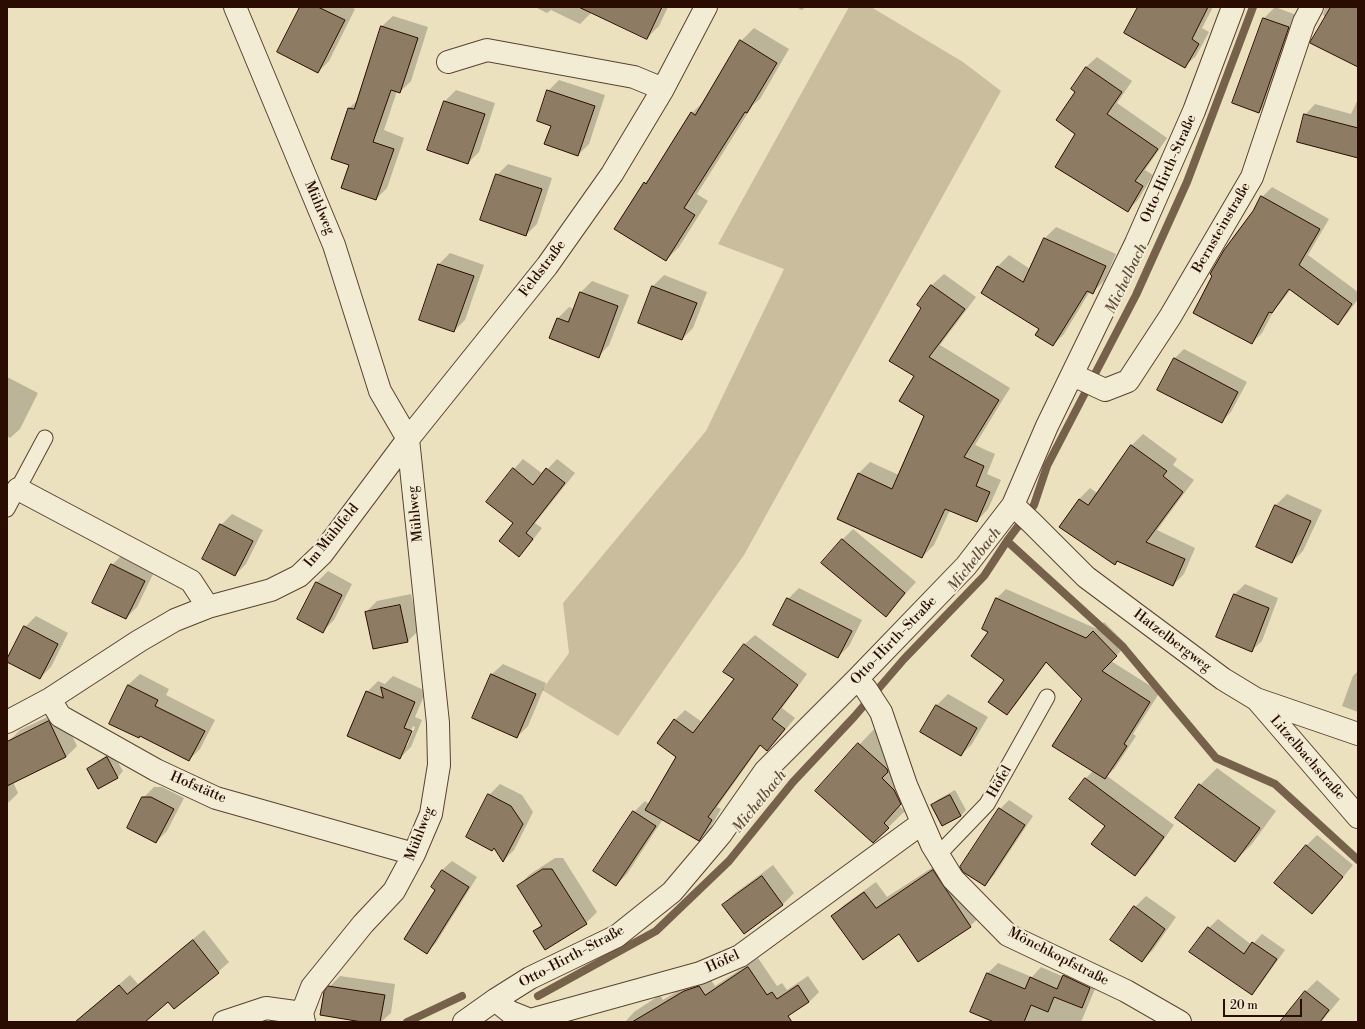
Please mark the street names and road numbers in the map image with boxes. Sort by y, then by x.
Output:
street label: Otto-Hirth-Straße [1138,112,1200,226]
street label: Mühlweg [300,179,338,237]
street label: Bernsteinstraße [1189,180,1255,276]
street label: Feldstraße [516,237,570,301]
street label: Mühlweg [405,485,427,543]
street label: Im Mühlfeld [301,501,363,571]
street label: Otto-Hirth-Straße [847,593,941,689]
street label: Hatzelbergweg [1130,606,1214,676]
street label: Litzelbachstraße [1266,712,1348,804]
street label: Höfel [984,763,1016,801]
street label: Hofstätte [167,769,229,807]
street label: Mühlweg [402,805,438,863]
street label: Otto-Hirth-Straße [517,922,627,992]
street label: Mönchkopfstraße [1005,924,1111,990]
street label: Höfel [704,947,742,977]

